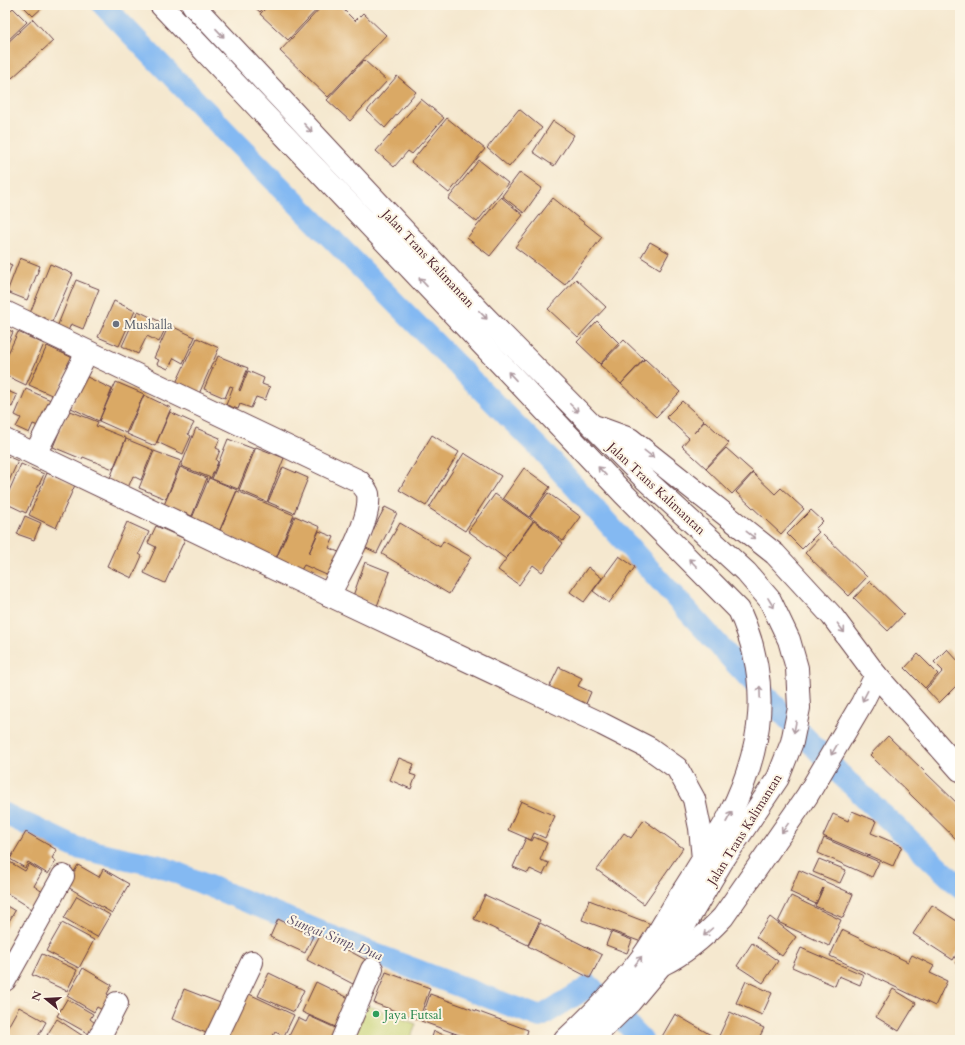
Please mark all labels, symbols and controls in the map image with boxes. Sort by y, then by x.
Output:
one-way arrow [215,28,224,39]
one-way arrow [304,123,313,134]
street label: Jalan Trans Kalimantan [377,204,479,312]
one-way arrow [418,277,428,287]
one-way arrow [479,310,488,320]
place label: Mushalla [124,316,173,334]
marker: Mushalla [111,319,121,329]
one-way arrow [508,372,517,382]
one-way arrow [570,403,579,413]
street label: Jalan Trans Kalimantan [602,437,710,539]
one-way arrow [644,450,655,459]
one-way arrow [597,466,606,476]
one-way arrow [745,531,756,540]
one-way arrow [688,558,698,568]
one-way arrow [767,597,775,609]
one-way arrow [837,623,845,634]
one-way arrow [756,686,763,699]
one-way arrow [861,690,869,702]
one-way arrow [791,720,799,733]
one-way arrow [829,744,837,756]
street label: Jalan Trans Kalimantan [702,770,787,890]
one-way arrow [725,811,733,823]
one-way arrow [781,822,789,833]
water label: Sungai Simp. Dua [284,910,385,965]
one-way arrow [703,928,713,937]
one-way arrow [634,956,643,967]
north arrow [26,979,66,1019]
text: N [28,989,46,1003]
place label: Jaya Futsal [382,1006,443,1024]
marker: Jaya Futsal [371,1009,381,1019]

